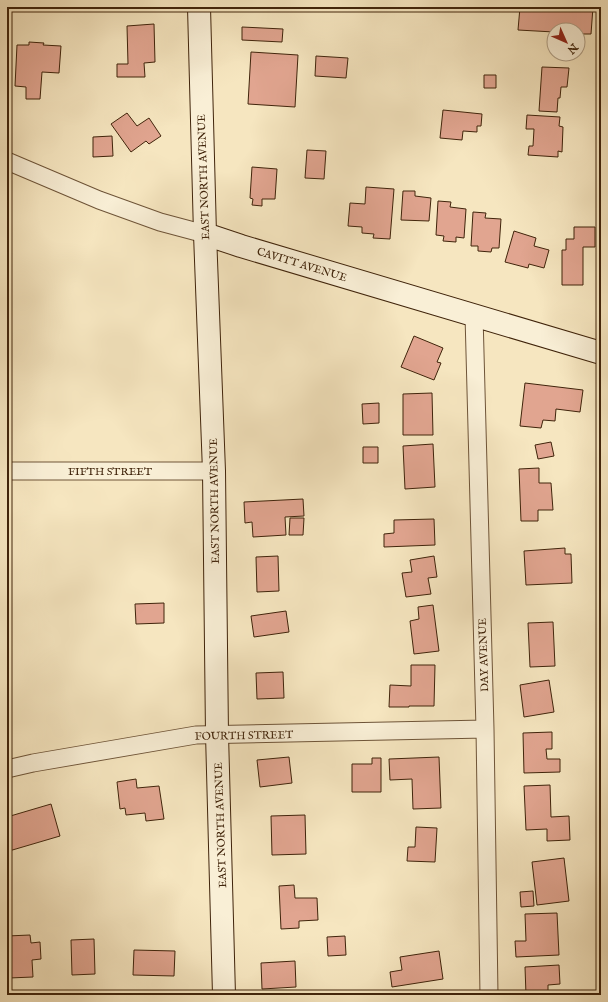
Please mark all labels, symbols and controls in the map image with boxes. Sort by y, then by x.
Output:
north arrow [546,22,586,62]
text: N [564,39,581,57]
street label: EAST NORTH AVENUE [195,114,213,240]
street label: CAVITT AVENUE [255,245,349,285]
street label: EAST NORTH AVENUE [207,438,223,564]
street label: FIFTH STREET [68,465,152,479]
street label: DAY AVENUE [476,617,492,692]
street label: FOURTH STREET [195,728,293,744]
street label: EAST NORTH AVENUE [212,762,230,888]

